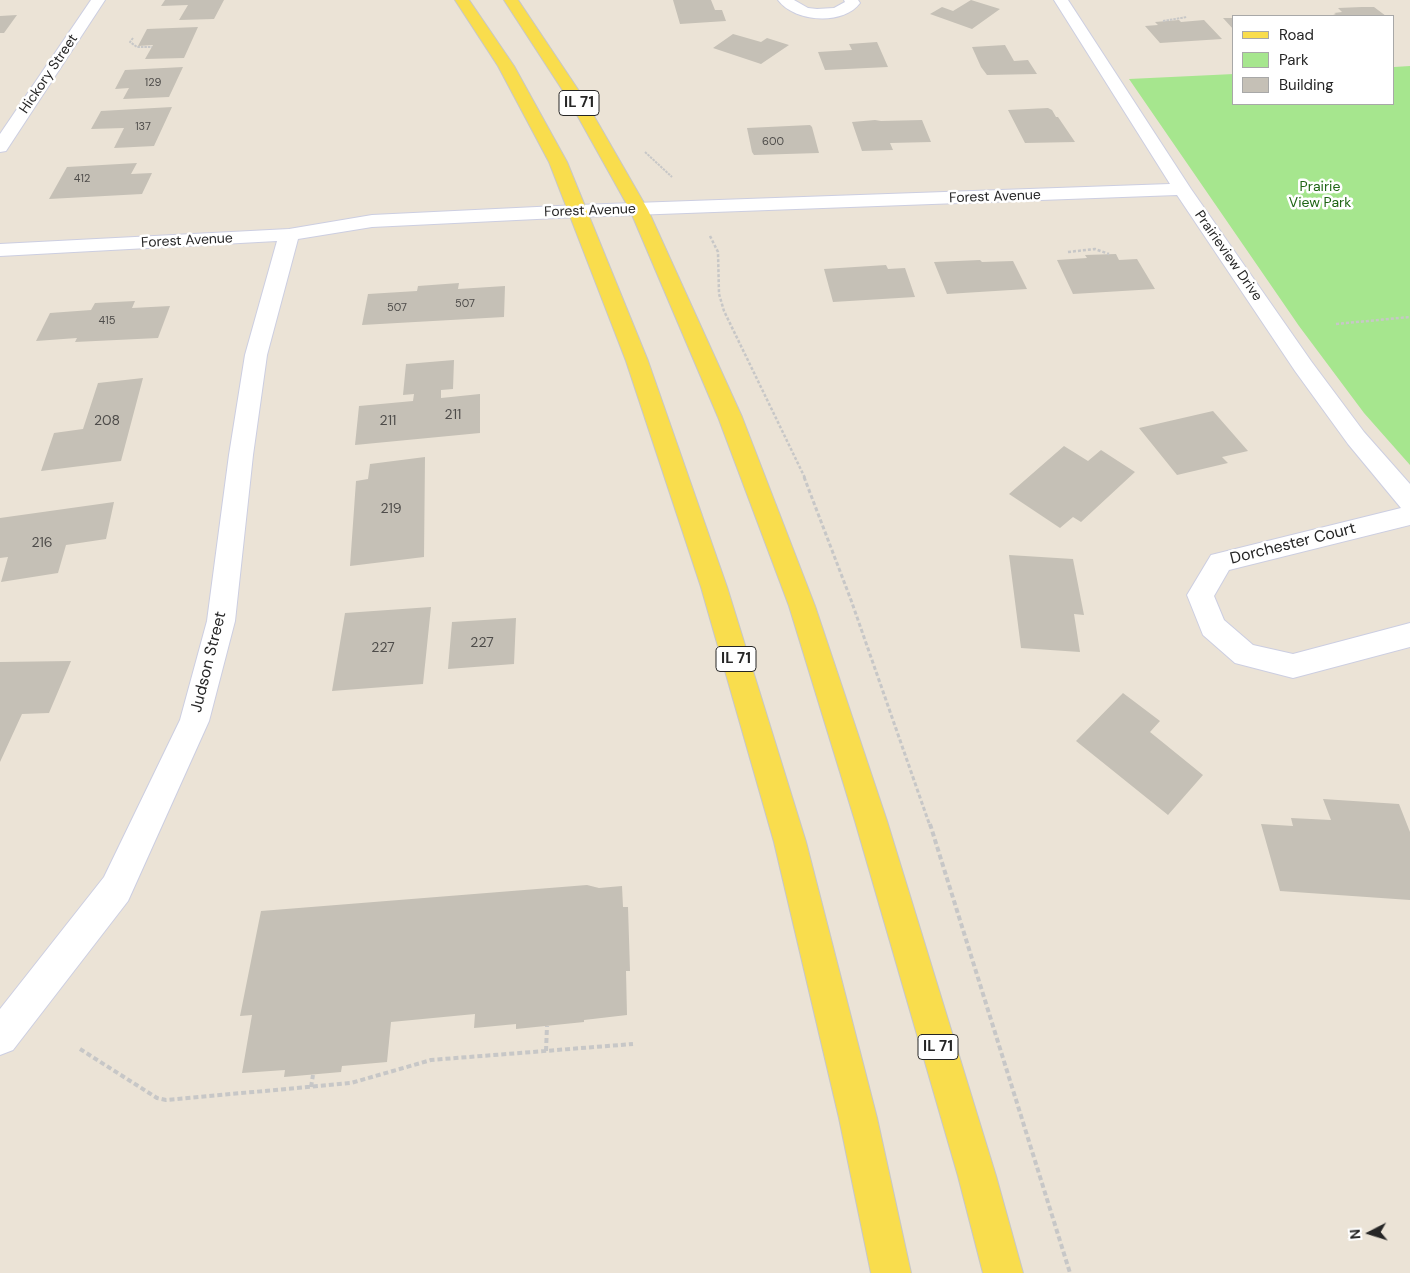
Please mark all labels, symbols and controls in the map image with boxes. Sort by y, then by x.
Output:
legend [1232,15,1395,105]
text: Road [1279,25,1314,45]
street label: Hickory Street [16,31,82,117]
text: Park [1279,50,1309,70]
text: Building [1279,75,1334,95]
house number: 129 [145,76,161,90]
road number: IL 71 [559,90,599,116]
house number: 137 [135,120,151,134]
house number: 600 [762,135,784,149]
house number: 412 [74,172,90,186]
park label: Prairie View Park [1289,179,1351,212]
street label: Forest Avenue [949,187,1041,207]
street label: Forest Avenue [544,201,636,221]
street label: Prairieview Drive [1191,208,1265,304]
street label: Forest Avenue [141,230,233,252]
house number: 507 [455,297,475,311]
house number: 507 [387,301,407,315]
house number: 415 [99,314,115,328]
house number: 211 [445,407,461,423]
house number: 208 [94,413,120,429]
house number: 211 [380,413,396,429]
house number: 219 [380,501,402,517]
street label: Dorchester Court [1228,519,1358,569]
house number: 216 [31,535,53,551]
street label: Judson Street [187,609,231,715]
house number: 227 [470,635,494,651]
house number: 227 [371,640,395,656]
road number: IL 71 [716,646,756,672]
road number: IL 71 [918,1034,958,1060]
north arrow [1345,1208,1395,1258]
text: N [1346,1228,1364,1240]

